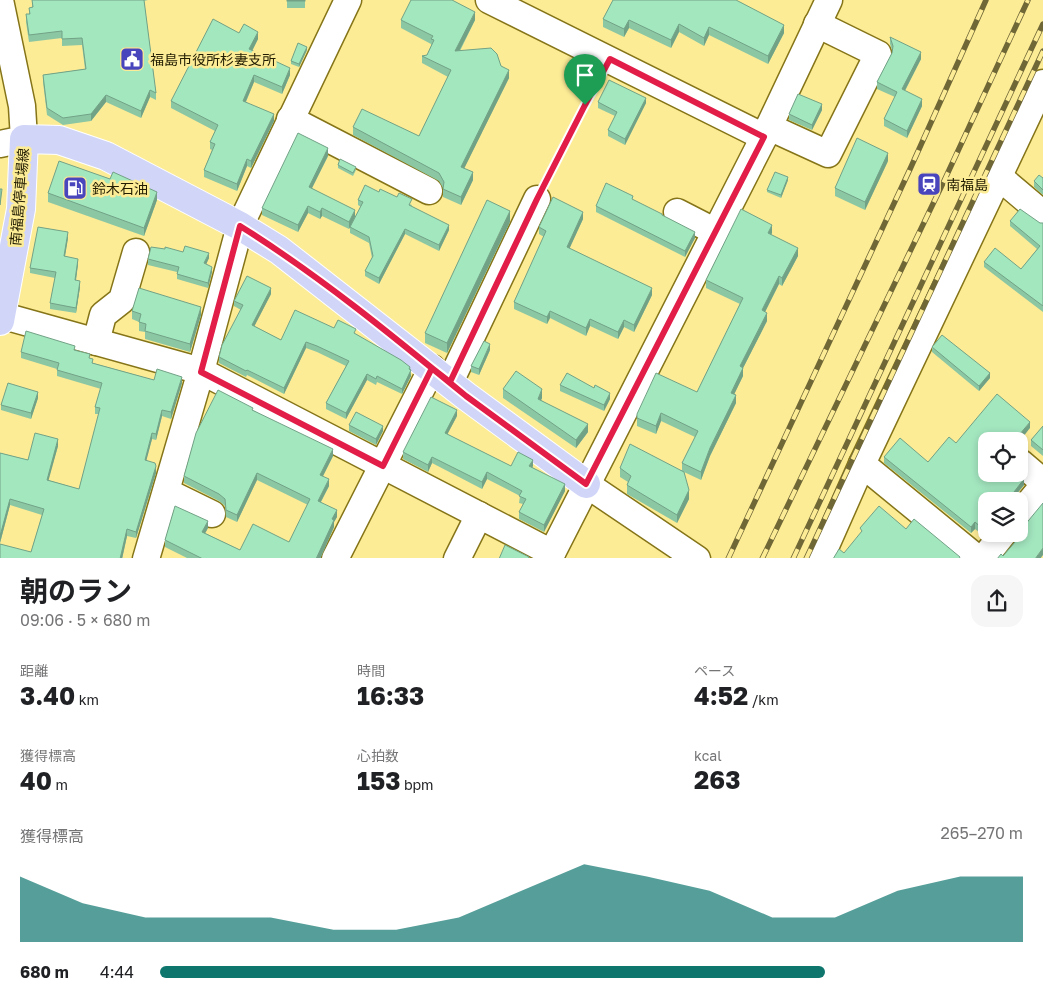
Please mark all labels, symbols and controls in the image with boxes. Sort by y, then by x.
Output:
public building icon: 福島市役所杉妻支所 [119,46,145,72]
place label: 福島市役所杉妻支所 [150,51,276,68]
pin [564,54,606,105]
icon: arrive [571,61,599,89]
street label: 南福島停車場線 [6,147,32,247]
station icon: 南福島 [916,171,942,197]
fuel station icon: 鈴木石油 [62,175,88,201]
place label: 南福島 [946,176,988,193]
place label: 鈴木石油 [92,180,148,197]
map controls [978,432,1028,542]
button: locate [978,432,1028,482]
button: layers [978,492,1028,542]
text: 朝のラン [20,574,132,607]
button: share [971,575,1023,627]
text: 09:06 · 5 × 680 m [20,610,150,630]
text: 距離 [20,662,48,679]
text: 時間 [357,662,385,679]
text: ペース [694,662,735,679]
text: 3.40 [20,680,75,711]
text: 16:33 [357,680,424,711]
text: 4:52 [694,680,748,711]
text: km [75,691,99,708]
text: /km [748,691,779,708]
text: 獲得標高 [20,747,76,764]
text: 心拍数 [357,747,399,764]
text: kcal [694,747,722,764]
text: 263 [694,764,740,795]
text: 40 [20,765,52,796]
text: 153 [357,765,400,796]
text: m [52,776,68,793]
text: bpm [400,776,434,793]
text: 265–270 m [940,823,1023,843]
text: 獲得標高 [20,826,84,846]
text: 680 m [20,962,69,982]
text: 4:44 [100,962,134,982]

